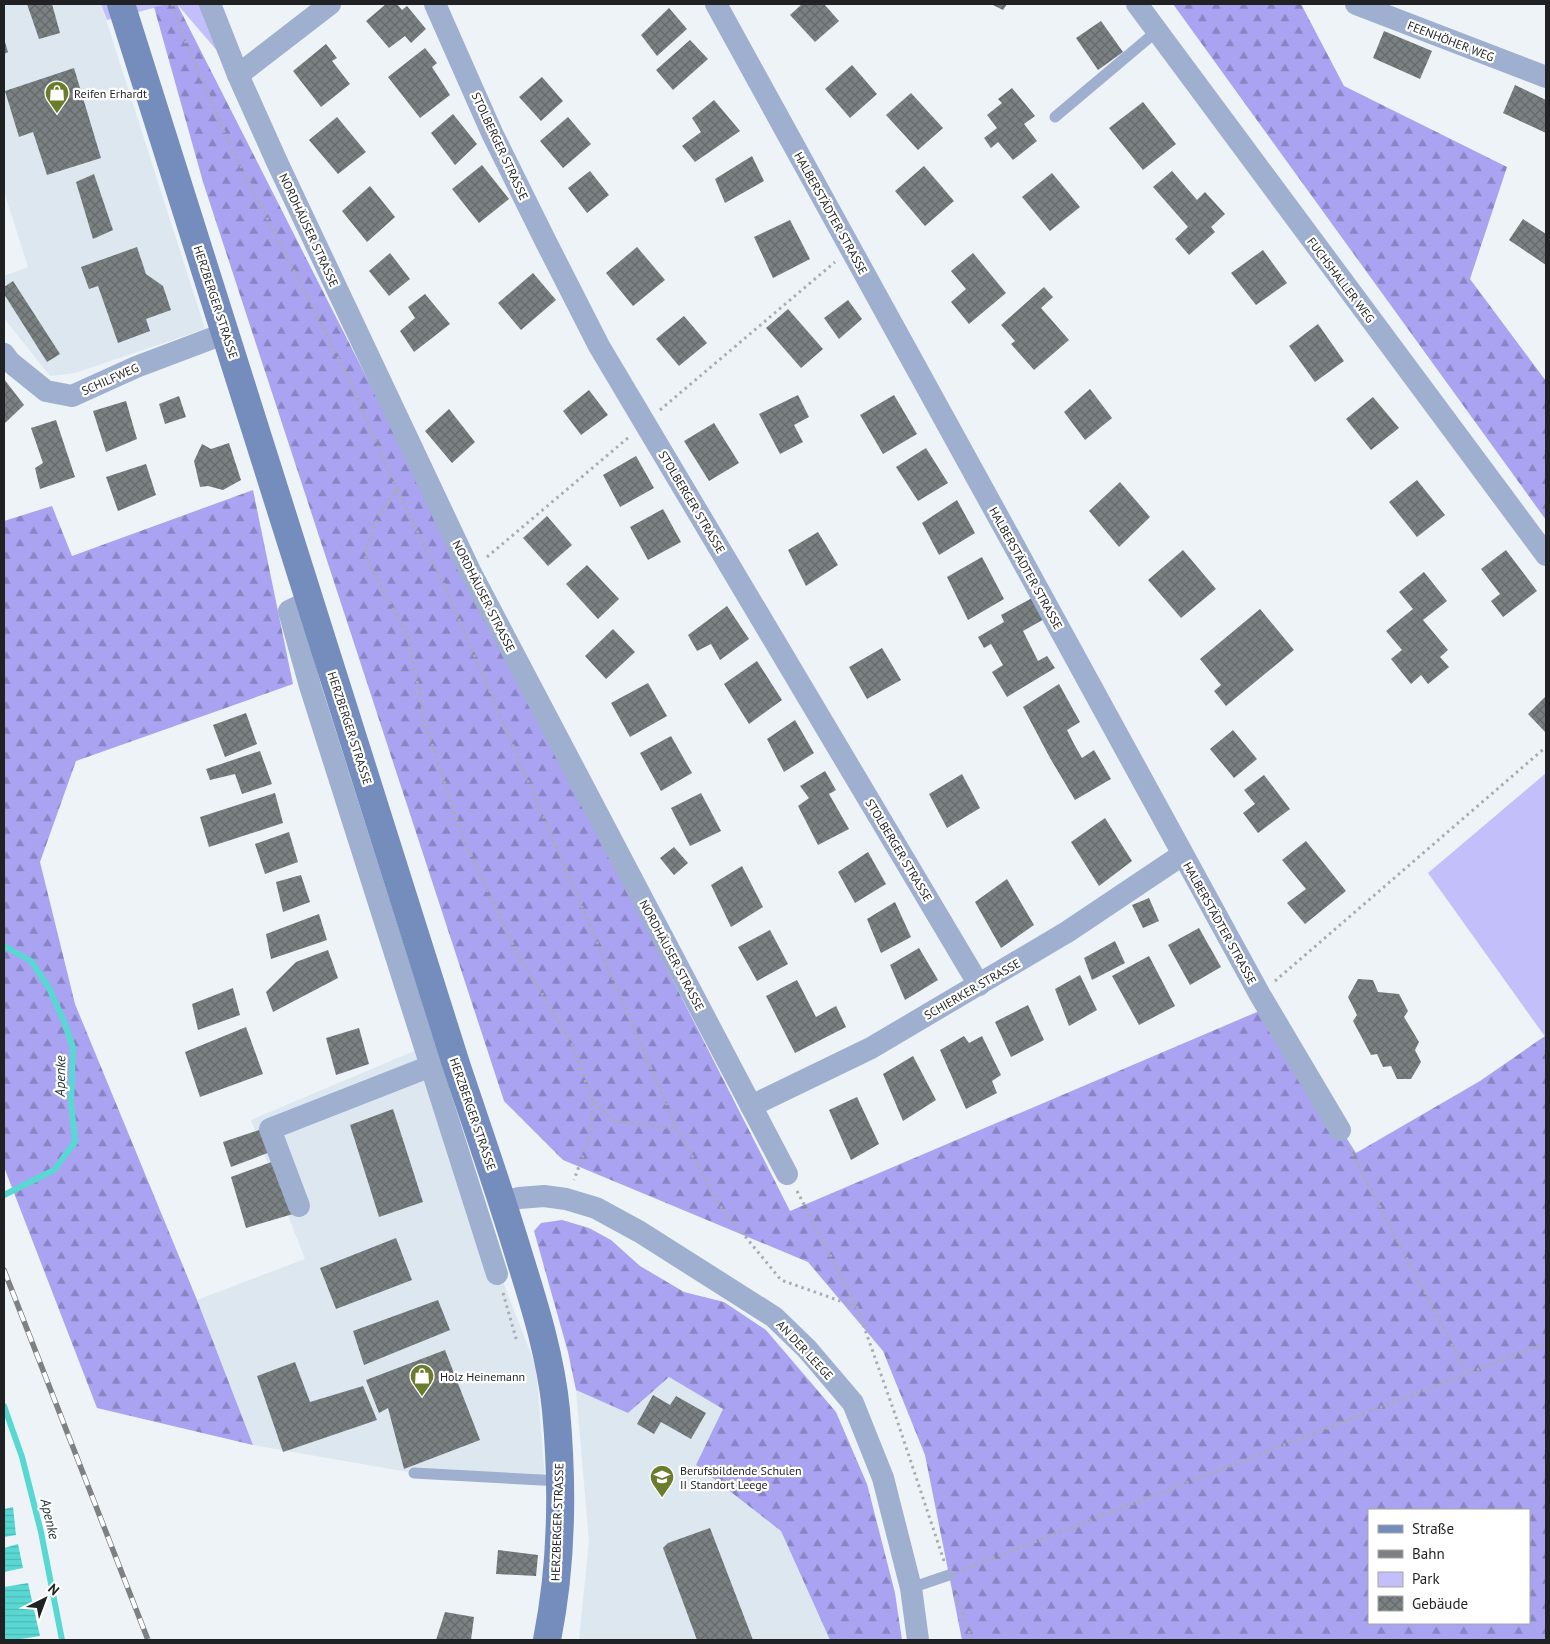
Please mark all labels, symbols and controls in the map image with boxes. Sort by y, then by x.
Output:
street label: FEENHÖHER WEG [1405,18,1497,64]
shop icon: Reifen Erhardt [44,80,70,114]
place label: Reifen Erhardt [74,86,147,101]
street label: STOLBERGER STRASSE [468,90,532,202]
street label: HALBERSTÄDTER STRASSE [791,149,871,277]
street label: NORDHÄUSER STRASSE [276,171,342,289]
street label: FUCHSHALLER WEG [1304,234,1378,326]
street label: HERZBERGER STRASSE [191,244,241,360]
street label: SCHILFWEG [79,360,141,398]
street label: STOLBERGER STRASSE [655,448,729,556]
street label: HALBERSTÄDTER STRASSE [986,504,1066,632]
street label: NORDHÄUSER STRASSE [449,538,519,654]
street label: HERZBERGER STRASSE [325,670,375,786]
street label: STOLBERGER STRASSE [862,796,936,904]
street label: HALBERSTÄDTER STRASSE [1180,859,1260,987]
street label: NORDHÄUSER STRASSE [636,897,708,1013]
street label: SCHIERKER STRASSE [921,955,1023,1023]
water label: Apenke [51,1055,69,1098]
street label: HERZBERGER STRASSE [447,1056,499,1172]
street label: AN DER LEEGE [774,1317,836,1383]
shop icon: Holz Heinemann [409,1363,435,1397]
place label: Holz Heinemann [440,1369,525,1384]
street label: HERZBERGER STRASSE [547,1463,567,1581]
place label: Berufsbildende Schulen II Standort Leege [680,1463,802,1492]
school or university icon: Berufsbildende Schulen II Standort Leege [649,1464,675,1498]
water label: Apenke [36,1496,64,1542]
legend [1368,1509,1530,1624]
text: Straße [1412,1519,1454,1538]
text: Bahn [1412,1544,1445,1563]
text: Park [1412,1569,1440,1588]
north arrow [20,1574,70,1624]
text: N [44,1580,63,1599]
text: Gebäude [1412,1594,1468,1613]

